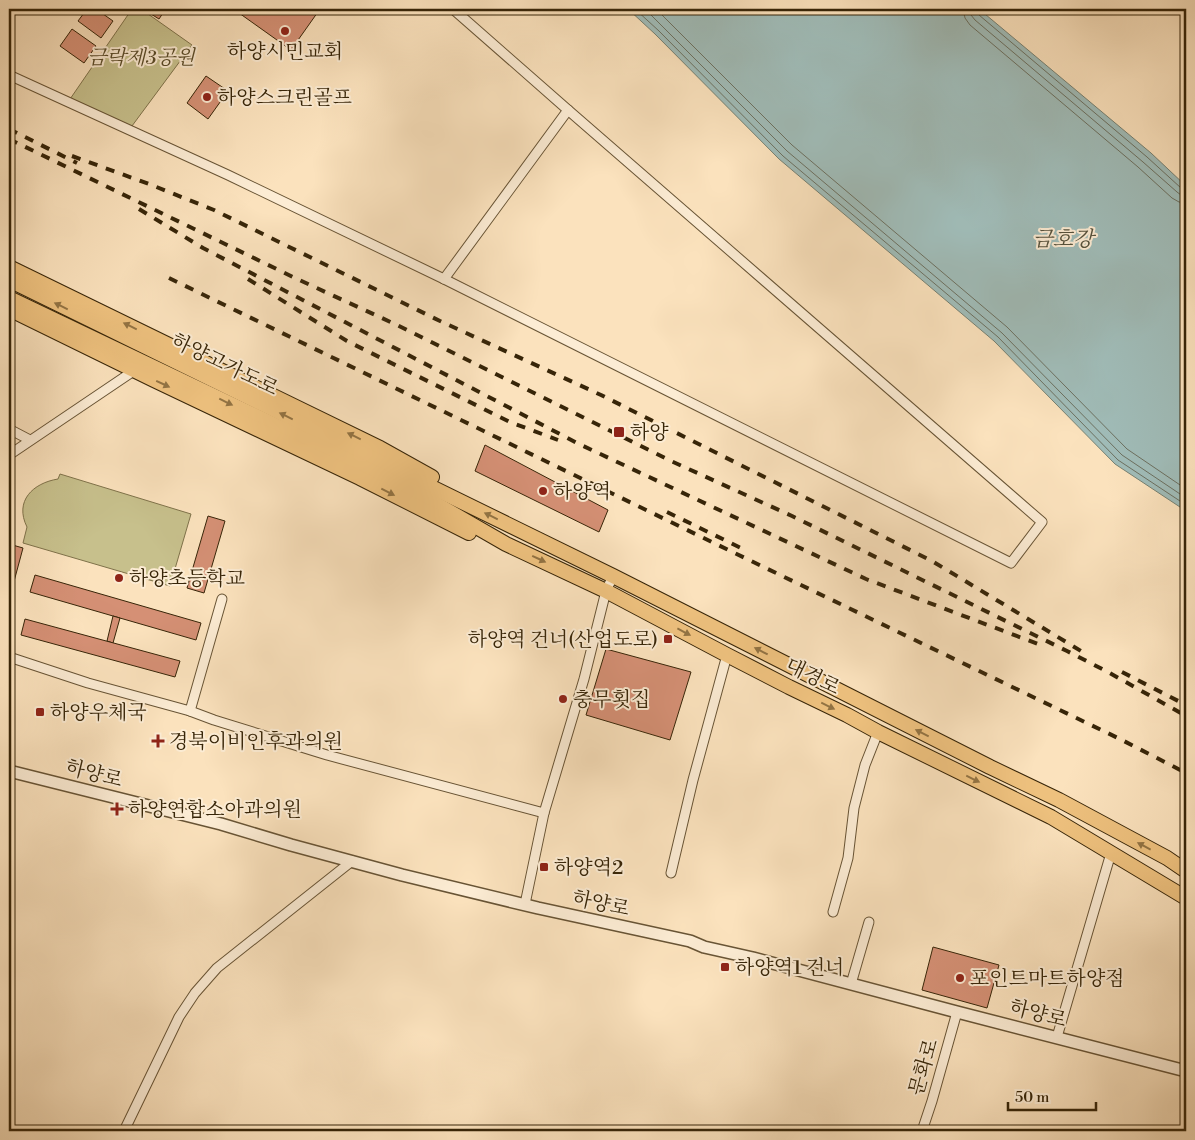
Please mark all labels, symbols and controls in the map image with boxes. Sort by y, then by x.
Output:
marker: 하양시민교회 [279,25,291,37]
place label: 하양시민교회 [227,40,343,65]
park label: 금락제3공원 [87,46,196,71]
place label: 하양스크린골프 [217,86,352,111]
marker: 하양스크린골프 [201,91,213,103]
water label: 금호강 [1033,227,1096,253]
one-way arrow [54,302,69,310]
one-way arrow [122,322,137,330]
street label: 하양고가도로 [167,329,282,402]
one-way arrow [155,380,170,388]
one-way arrow [219,399,233,407]
one-way arrow [279,412,293,420]
place label: 하양 [630,421,669,446]
marker: 하양 [612,425,626,439]
one-way arrow [347,431,361,439]
place label: 하양역 [553,480,611,505]
marker: 하양역 [537,485,549,497]
one-way arrow [381,488,395,496]
one-way arrow [483,512,498,520]
one-way arrow [532,556,546,564]
place label: 하양초등학교 [129,567,246,592]
marker: 하양초등학교 [113,572,125,584]
place label: 하양역 건너(산업도로) [468,628,658,653]
one-way arrow [677,628,691,636]
marker: 하양역 건너(산업도로) [662,633,674,645]
one-way arrow [754,647,768,655]
street label: 대경로 [781,653,844,701]
place label: 충무횟집 [573,688,650,713]
marker: 충무횟집 [557,693,569,705]
place label: 하양우체국 [50,701,147,726]
one-way arrow [821,702,836,710]
marker: 하양우체국 [34,706,46,718]
one-way arrow [914,729,929,737]
place label: 경북이비인후과의원 [169,730,343,755]
marker: 경북이비인후과의원 [151,734,165,748]
street label: 하양로 [62,755,125,794]
one-way arrow [966,775,981,784]
place label: 하양연합소아과의원 [128,798,302,823]
marker: 하양연합소아과의원 [110,802,124,816]
one-way arrow [1137,842,1152,850]
place label: 하양역2 [554,856,623,881]
marker: 하양역2 [538,861,550,873]
street label: 하양로 [570,886,632,923]
place label: 하양역1 건너 [735,956,844,981]
marker: 하양역1 건너 [719,961,731,973]
place label: 포인트마트하양점 [970,967,1125,992]
marker: 포인트마트하양점 [954,972,966,984]
street label: 하양로 [1006,995,1069,1034]
street label: 문화로 [904,1036,944,1099]
scale bar [1008,1080,1095,1112]
text: 50 m [1015,1088,1049,1107]

